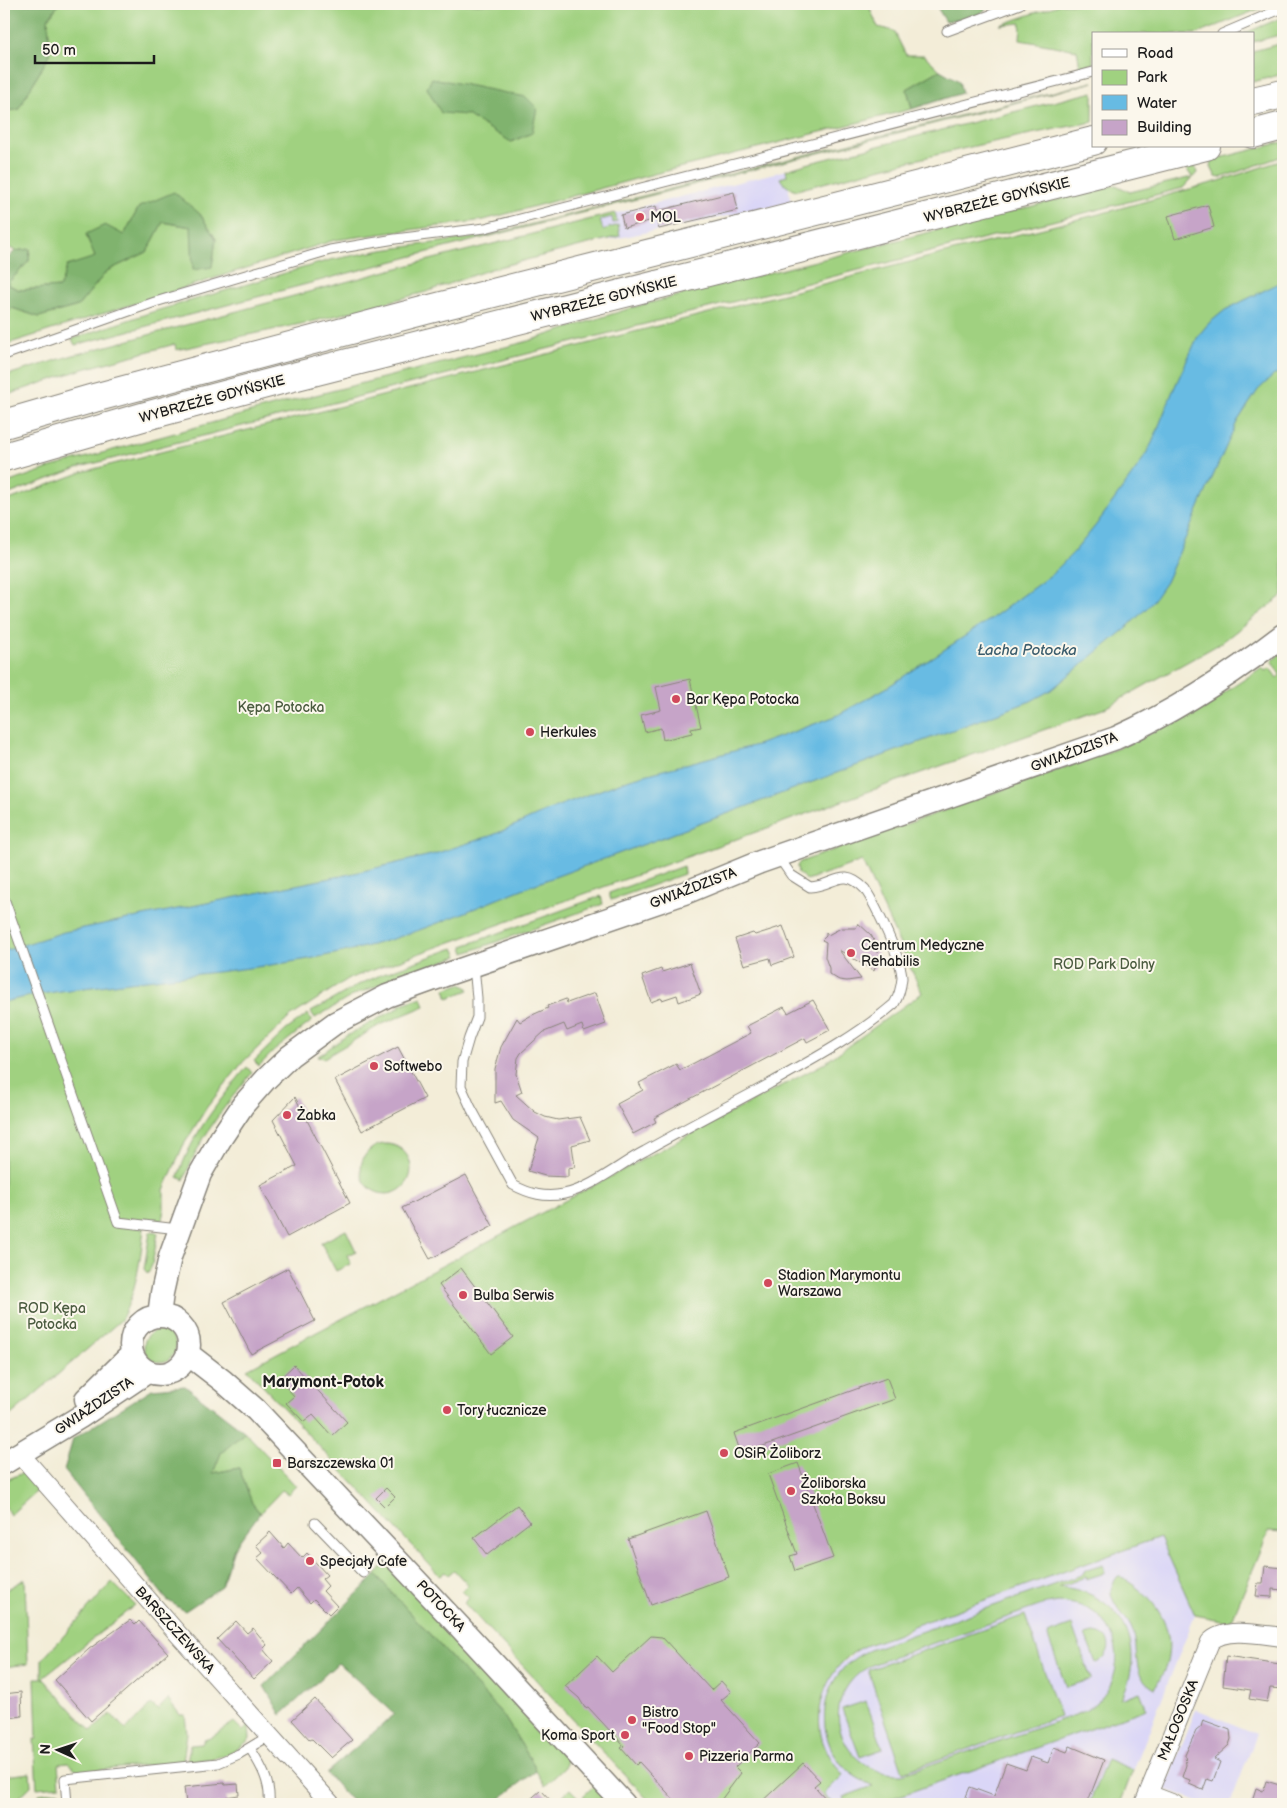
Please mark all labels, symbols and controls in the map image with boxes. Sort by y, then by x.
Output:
scale bar [35,32,154,64]
legend [1092,32,1254,148]
text: 50 m [42,41,76,60]
text: Road [1137,44,1173,63]
text: Park [1137,68,1168,87]
text: Water [1137,94,1177,113]
text: Building [1137,118,1192,137]
street label: WYBRZEŻE GDYŃSKIE [922,173,1072,226]
place label: MOL [650,209,681,226]
marker: MOL [634,211,646,223]
street label: WYBRZEŻE GDYŃSKIE [529,272,679,325]
street label: WYBRZEŻE GDYŃSKIE [137,370,287,427]
water label: Łacha Potocka [977,641,1077,660]
place label: Bar Kępa Potocka [686,691,799,708]
marker: Bar Kępa Potocka [670,693,682,705]
park label: Kępa Potocka [238,699,325,716]
place label: Herkules [540,724,596,741]
marker: Herkules [524,726,536,738]
street label: GWIAŹDZISTA [1028,727,1120,776]
street label: GWIAŹDZISTA [647,863,739,912]
place label: Centrum Medyczne Rehabilis [861,937,984,970]
marker: Centrum Medyczne Rehabilis [845,947,857,959]
park label: ROD Park Dolny [1053,956,1156,973]
place label: Softwebo [384,1058,442,1075]
marker: Softwebo [368,1060,380,1072]
place label: Żabka [296,1106,336,1124]
marker: Żabka [281,1109,293,1121]
place label: Stadion Marymontu Warszawa [778,1267,901,1300]
marker: Stadion Marymontu Warszawa [762,1277,774,1289]
place label: Bulba Serwis [473,1287,554,1304]
marker: Bulba Serwis [457,1289,469,1301]
park label: ROD Kępa Potocka [18,1300,86,1333]
street label: GWIAŹDZISTA [51,1372,137,1439]
district label: Marymont-Potok [262,1373,384,1392]
place label: Tory łucznicze [457,1402,547,1419]
marker: Tory łucznicze [441,1404,453,1416]
place label: OSiR Żoliborz [734,1444,821,1462]
marker: OSiR Żoliborz [718,1447,730,1459]
place label: Barszczewska 01 [287,1455,394,1472]
marker: Barszczewska 01 [271,1457,283,1469]
place label: Żoliborska Szkoła Boksu [800,1474,886,1508]
marker: Żoliborska Szkoła Boksu [785,1485,797,1497]
place label: Specjały Cafe [320,1553,407,1570]
marker: Specjały Cafe [304,1555,316,1567]
street label: POTOCKA [413,1577,469,1636]
street label: BARSZCZEWSKA [132,1583,219,1677]
street label: MAŁOGOSKA [1154,1677,1202,1763]
place label: Bistro "Food Stop" [642,1704,716,1737]
marker: Bistro "Food Stop" [626,1714,638,1726]
north arrow [32,1726,82,1776]
place label: Koma Sport [541,1727,616,1744]
marker: Koma Sport [619,1729,631,1741]
text: N [37,1744,54,1755]
place label: Pizzeria Parma [699,1748,793,1765]
marker: Pizzeria Parma [683,1750,695,1762]

